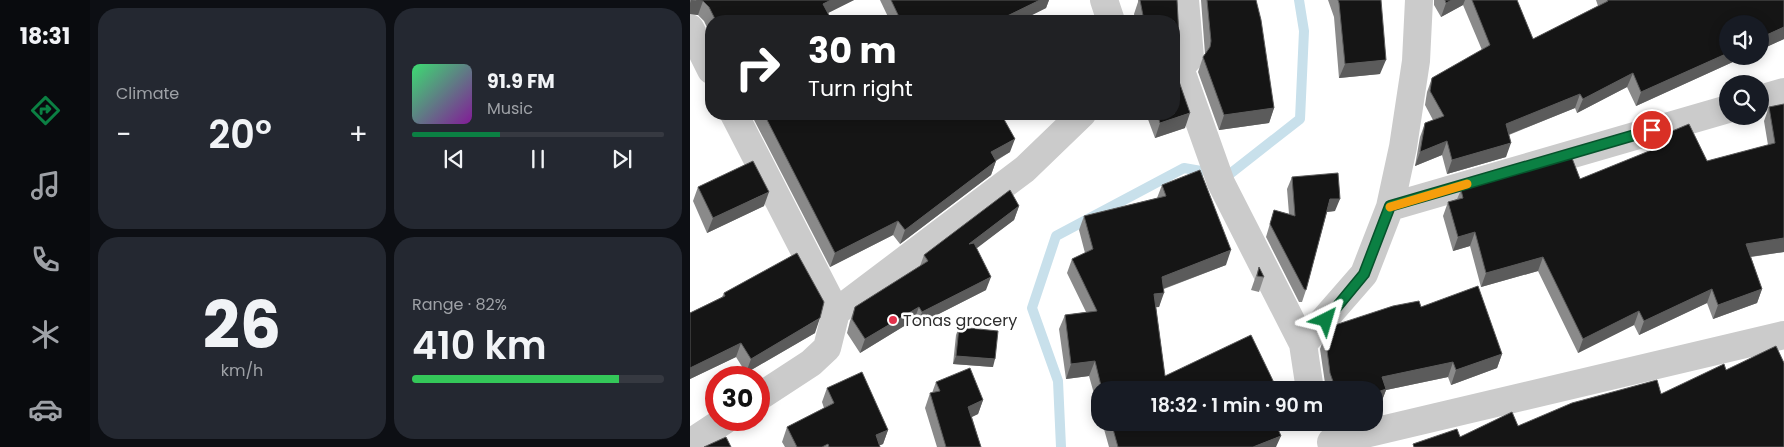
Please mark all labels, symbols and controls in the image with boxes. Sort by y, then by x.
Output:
map controls [1719,15,1769,125]
button: sound [1719,15,1769,65]
text: 18:31 [20,21,70,52]
text: 30 m [808,26,896,75]
icon: right [725,35,790,100]
text: 91.9 FM [487,68,555,95]
text: Turn right [808,73,913,104]
button: search [1719,75,1769,125]
text: Climate [116,82,179,105]
icon: directions [28,93,63,128]
text: Music [487,97,533,120]
text: 20° [209,108,272,161]
pin [1631,109,1673,151]
text: − [116,115,131,154]
text: + [349,115,368,154]
icon: arrive [1638,116,1666,144]
icon: previous [440,145,468,173]
icon: pause [524,145,552,173]
icon: next [608,145,636,173]
icon: music [28,168,63,203]
icon: phone [28,242,63,277]
text: 26 [203,280,281,371]
text: Range · 82% [412,293,507,316]
position arrow [1299,293,1351,345]
place label: Tonas grocery [903,309,1017,332]
marker: Tonas grocery [887,314,899,326]
icon: climate [28,317,63,352]
text: 410 km [412,319,546,372]
text: km/h [221,359,263,382]
speed limit sign: 30 [705,366,770,431]
icon: car [28,392,63,427]
text: 18:32 · 1 min · 90 m [1151,392,1323,419]

